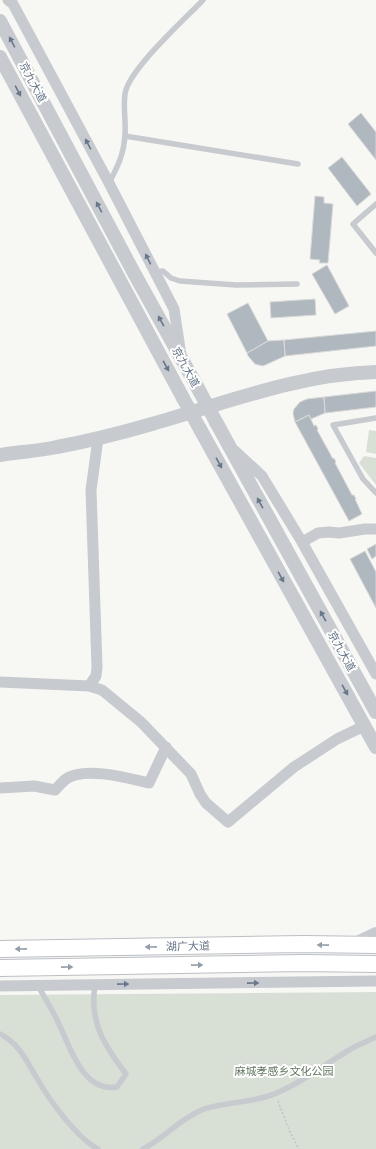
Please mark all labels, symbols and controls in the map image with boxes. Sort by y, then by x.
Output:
one-way arrow [8,37,15,48]
street label: 京九大道 [16,60,49,105]
one-way arrow [15,85,22,97]
one-way arrow [85,138,91,150]
one-way arrow [96,201,102,212]
one-way arrow [145,253,151,265]
one-way arrow [157,315,164,327]
street label: 京九大道 [169,345,202,390]
one-way arrow [163,360,169,372]
one-way arrow [216,457,222,469]
one-way arrow [257,497,263,508]
one-way arrow [278,571,285,583]
one-way arrow [319,611,326,622]
street label: 京九大道 [325,629,358,674]
one-way arrow [341,685,348,696]
street label: 湖广大道 [166,940,210,953]
one-way arrow [317,941,329,948]
one-way arrow [144,944,157,950]
one-way arrow [14,946,27,952]
one-way arrow [191,961,203,968]
one-way arrow [61,964,74,970]
one-way arrow [247,979,259,986]
one-way arrow [117,981,130,987]
park label: 麻城孝感乡文化公园 [235,1065,334,1078]

